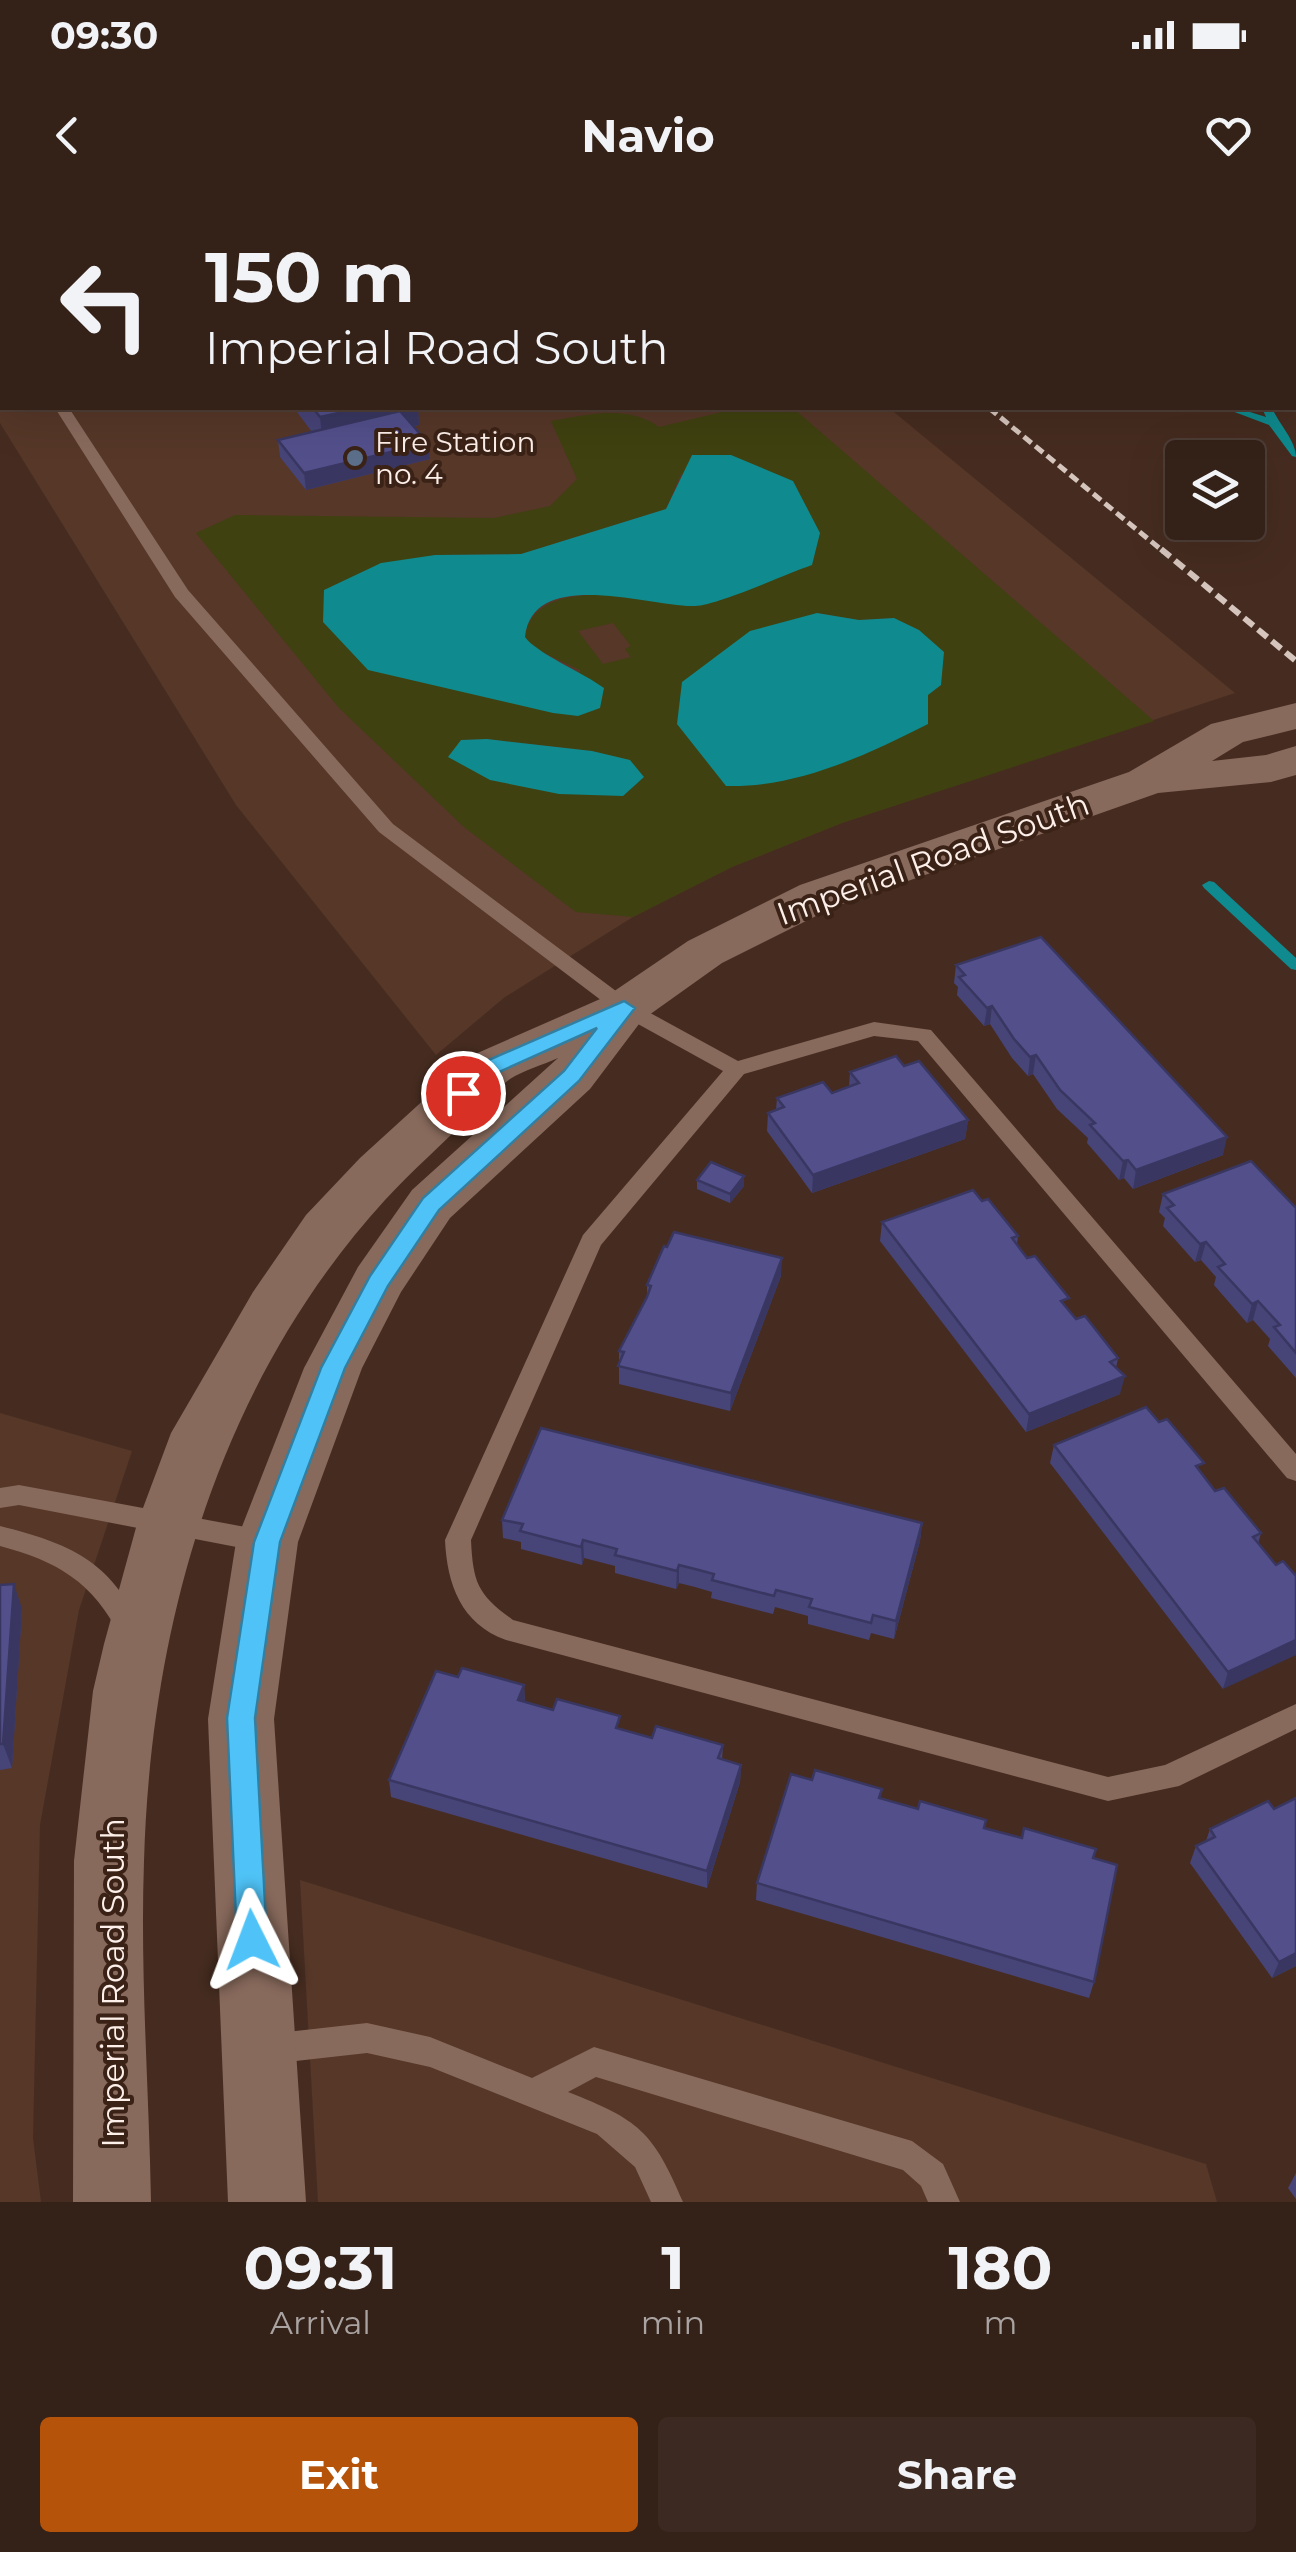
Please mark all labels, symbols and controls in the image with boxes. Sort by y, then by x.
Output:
text: 09:30 [50,12,158,59]
icon: back [40,108,95,163]
text: Navio [581,108,715,163]
icon: heart [1201,108,1256,163]
text: 150 m [205,234,415,320]
icon: left [40,240,170,370]
text: Imperial Road South [205,320,669,375]
place label: Fire Station no. 4 [375,425,535,491]
map controls [1165,440,1265,540]
button: layers [1165,440,1265,540]
marker: Fire Station no. 4 [344,447,366,469]
street label: Imperial Road South [771,784,1094,933]
pin [421,1051,506,1136]
icon: arrive [436,1066,491,1121]
street label: Imperial Road South [93,1818,132,2148]
position arrow [200,1888,304,1992]
text: 09:31 [244,2231,397,2304]
text: 1 [661,2231,685,2304]
text: 180 [949,2231,1052,2304]
text: Arrival [270,2303,371,2342]
text: min [641,2303,705,2342]
text: m [984,2303,1017,2342]
button: Exit [40,2417,638,2532]
button: Share [658,2417,1256,2532]

